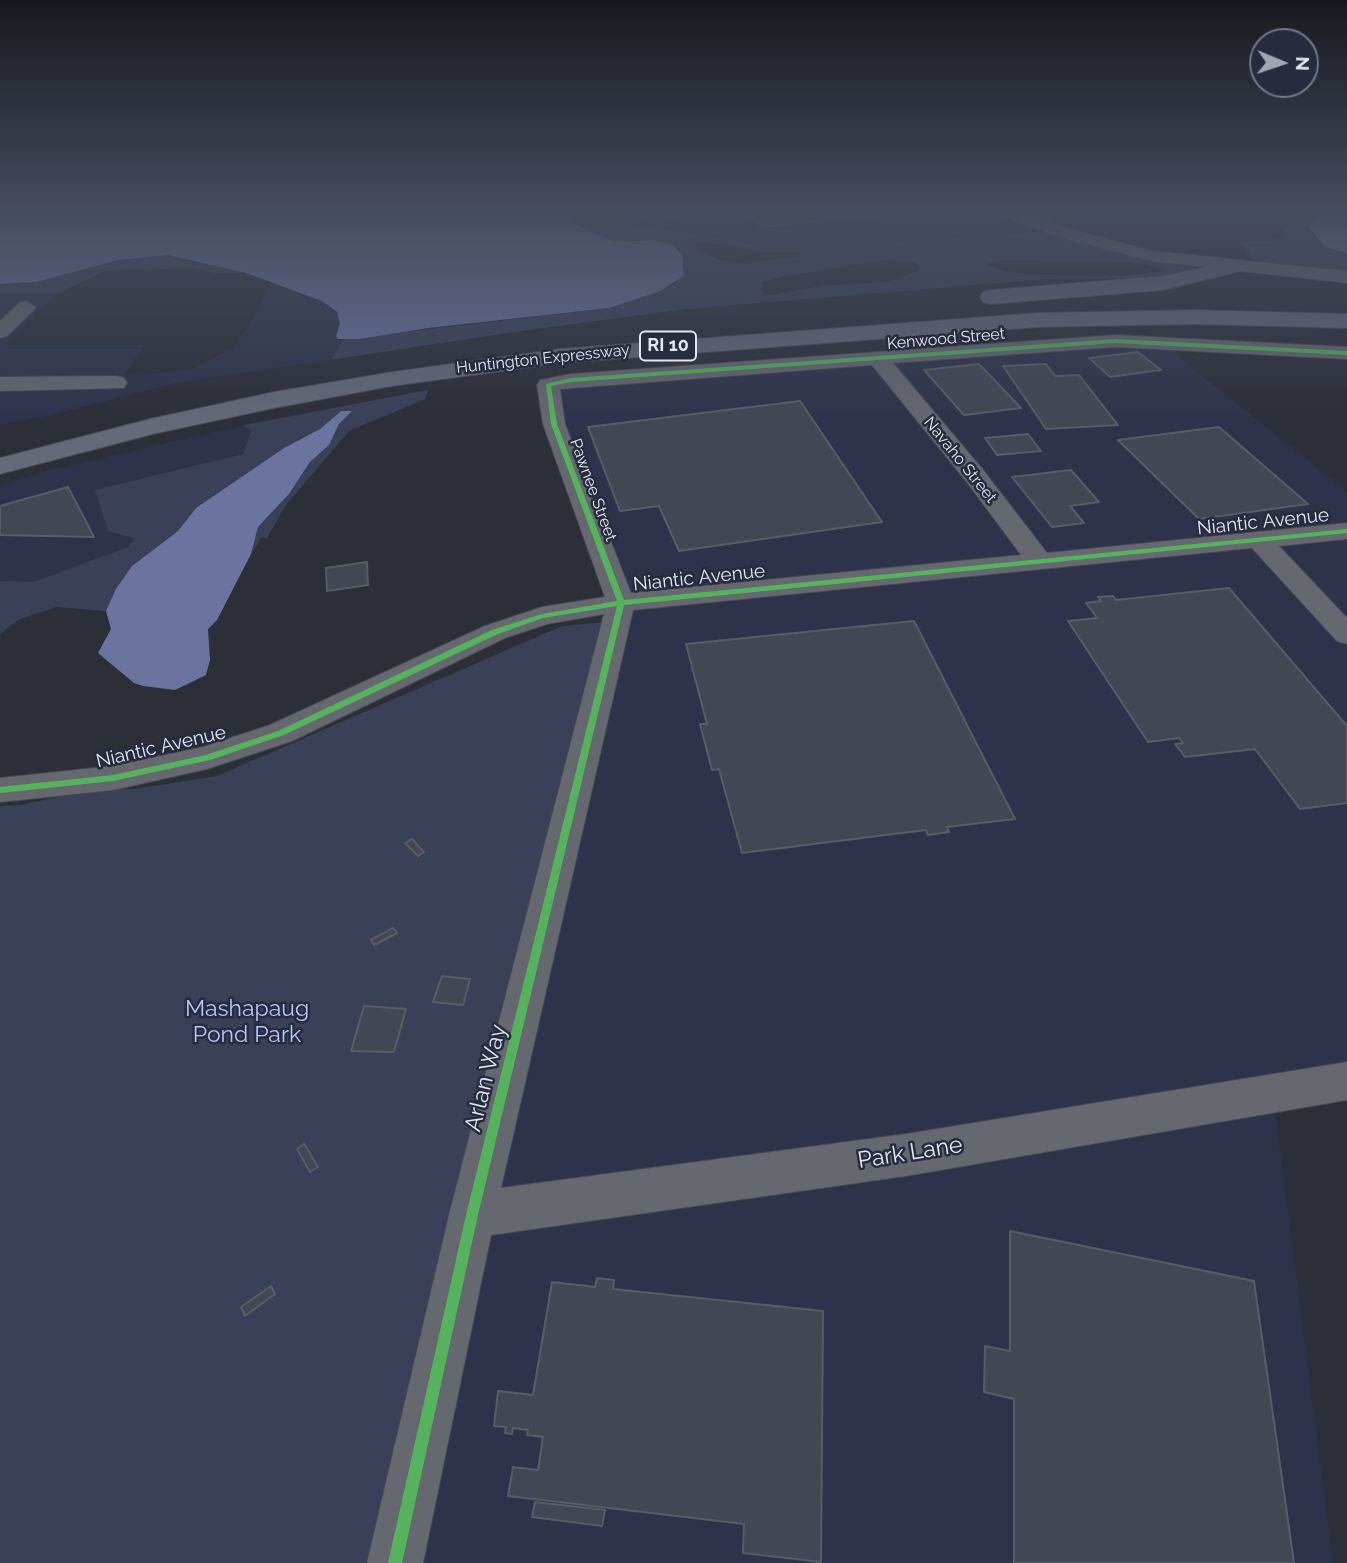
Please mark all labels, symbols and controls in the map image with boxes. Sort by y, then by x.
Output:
north arrow [1249,28,1319,98]
text: N [1292,56,1314,71]
street label: Kenwood Street [886,324,1006,354]
road number: RI 10 [640,332,696,360]
street label: Huntington Expressway [455,340,631,378]
street label: Navaho Street [919,413,1001,507]
street label: Pawnee Street [566,436,620,544]
street label: Niantic Avenue [1196,504,1330,540]
street label: Niantic Avenue [632,560,766,596]
street label: Niantic Avenue [94,721,228,773]
park label: Mashapaug Pond Park [185,995,309,1049]
street label: Arlan Way [459,1022,513,1134]
street label: Park Lane [856,1131,964,1175]

